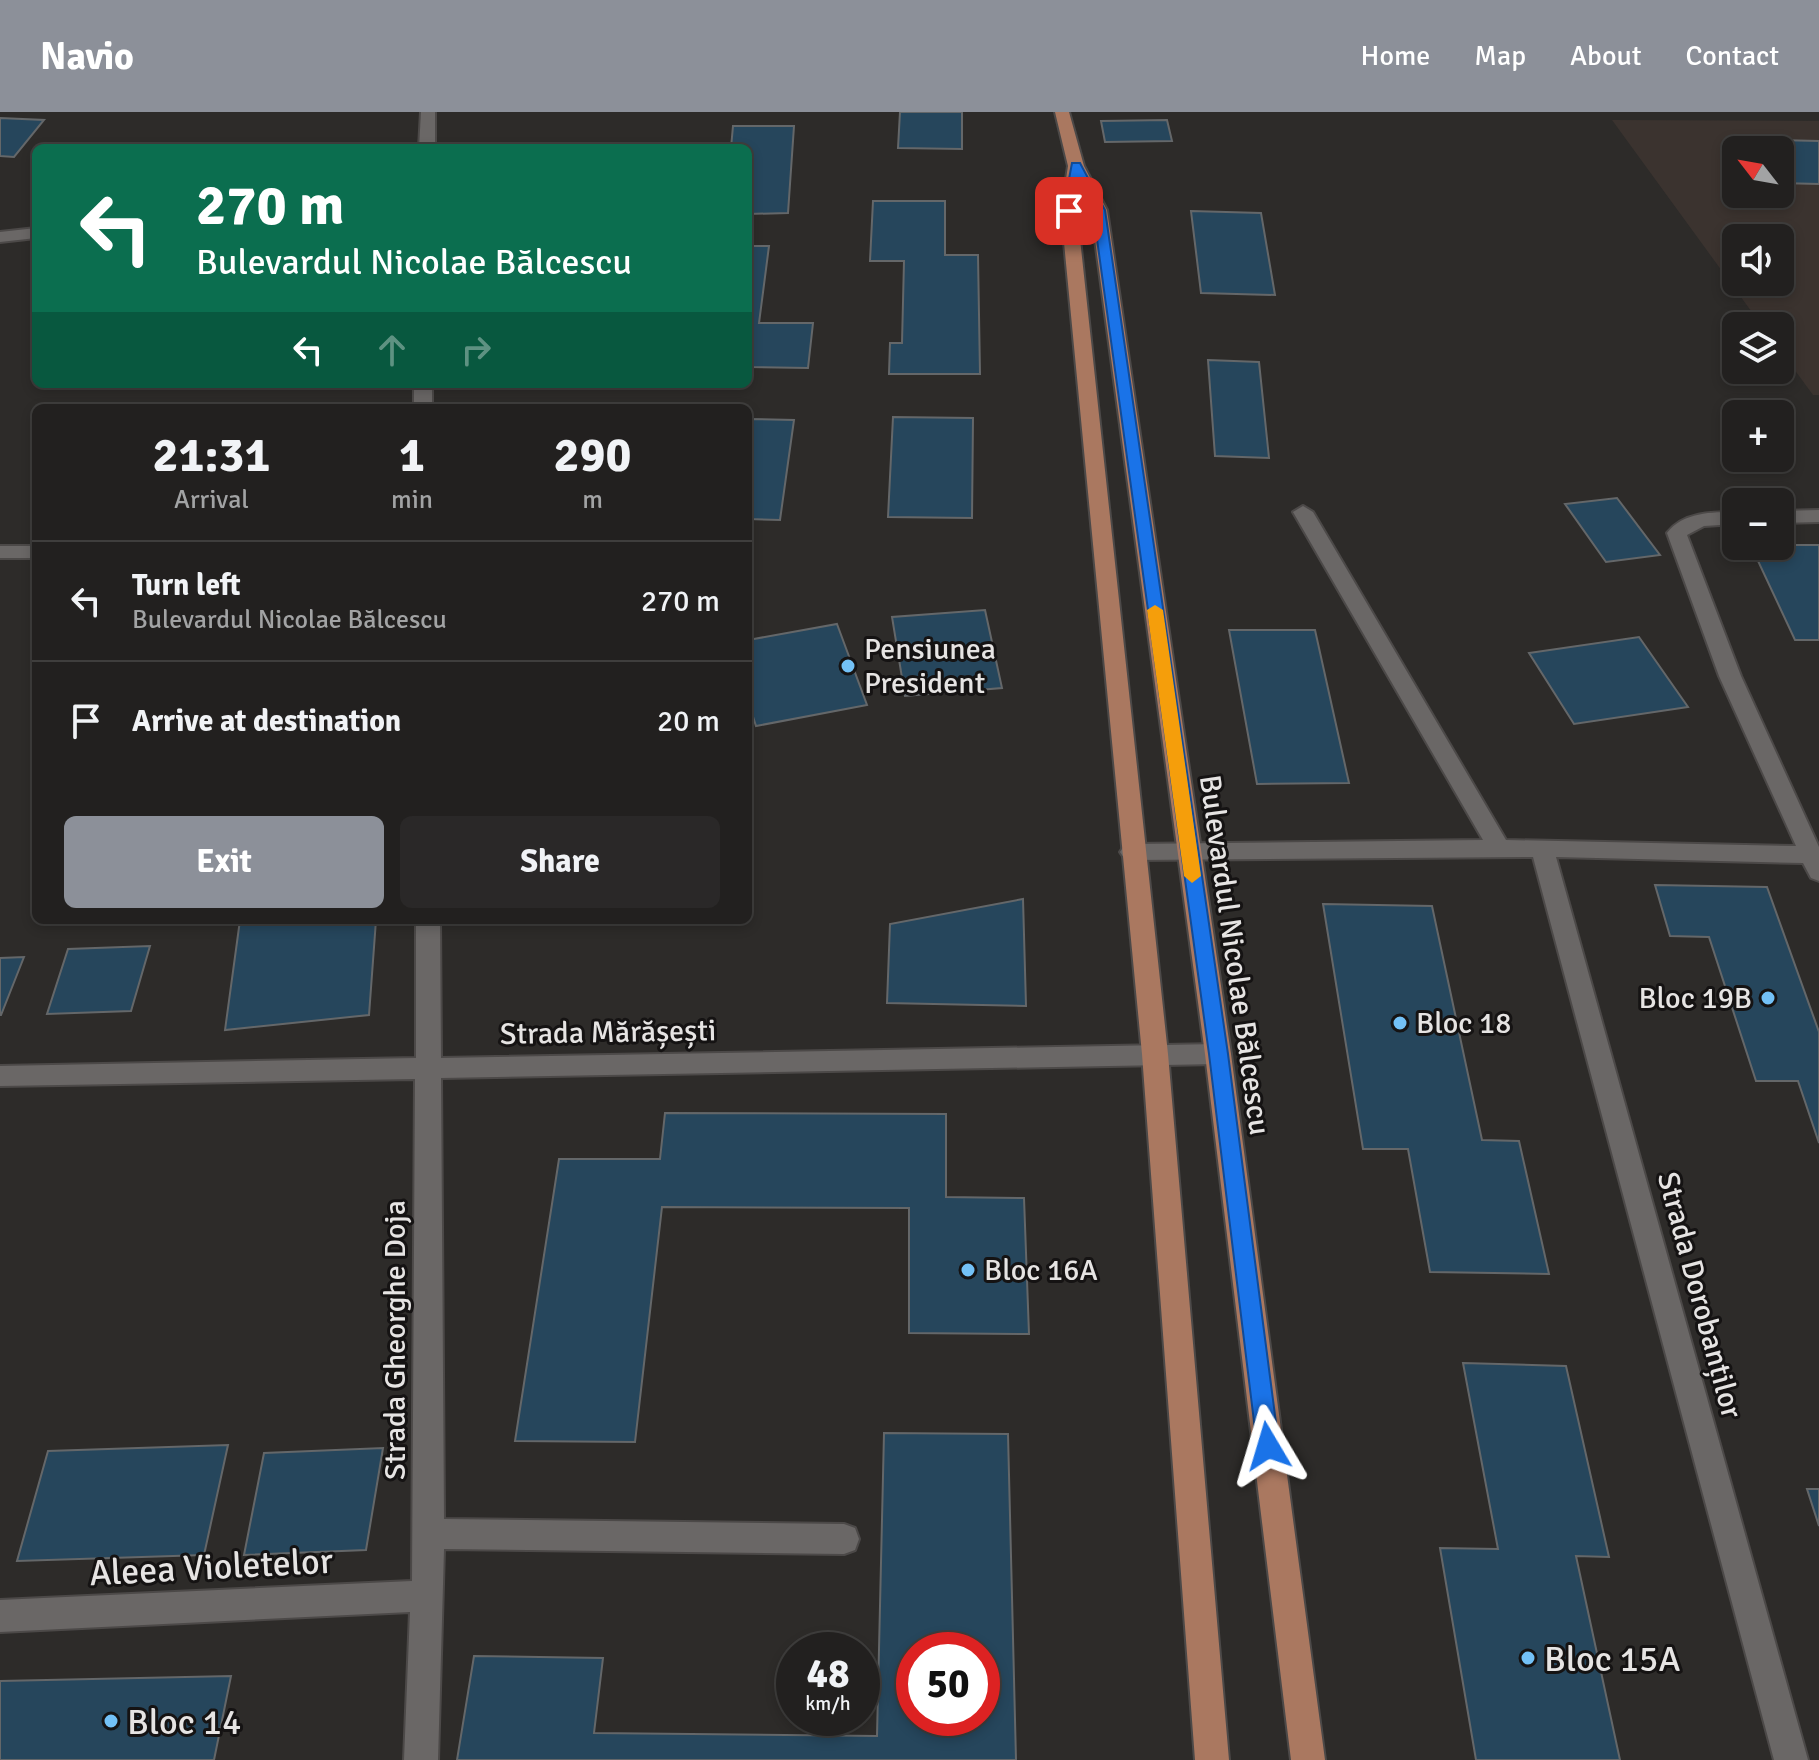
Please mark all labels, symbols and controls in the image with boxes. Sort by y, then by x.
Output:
text: Navio [40,33,134,80]
text: Home [1361,39,1430,73]
text: Map [1474,39,1526,73]
text: About [1570,39,1642,73]
text: Contact [1686,39,1779,73]
north arrow [1722,136,1794,208]
map controls [1722,136,1794,560]
text: 270 m [196,171,344,240]
icon: left [64,176,168,280]
pin [1035,177,1103,245]
icon: arrive [1047,189,1091,233]
button: sound [1722,224,1794,296]
text: Bulevardul Nicolae Bălcescu [196,240,632,285]
button: layers [1722,312,1794,384]
icon: left [286,328,330,372]
icon: ahead [370,328,414,372]
icon: right [454,328,498,372]
button: + [1722,400,1794,472]
text: 21:31 [153,426,270,485]
text: 1 [399,426,425,485]
text: 290 [554,426,631,485]
text: Arrival [174,484,249,516]
text: min [391,484,433,516]
text: m [582,484,603,516]
button: − [1722,488,1794,560]
text: Turn left [132,567,241,604]
icon: left [64,579,108,623]
text: 270 m [641,583,720,620]
text: Bulevardul Nicolae Bălcescu [132,604,447,636]
place label: Pensiunea President [864,631,996,702]
marker: Pensiunea President [839,657,857,675]
icon: arrive [64,699,108,743]
text: Arrive at destination [132,703,401,740]
text: 20 m [657,703,720,740]
street label: Bulevardul Nicolae Bălcescu [1191,773,1278,1137]
button: Exit [64,816,384,908]
button: Share [400,816,720,908]
place label: Bloc 19B [1638,980,1752,1017]
marker: Bloc 19B [1759,989,1777,1007]
place label: Bloc 18 [1416,1005,1511,1042]
street label: Strada Mărășești [500,1012,717,1053]
marker: Bloc 18 [1391,1014,1409,1032]
street label: Strada Dorobanților [1649,1168,1750,1422]
street label: Strada Gheorghe Doja [377,1200,414,1480]
place label: Bloc 16A [984,1252,1098,1289]
marker: Bloc 16A [959,1261,977,1279]
position arrow [1226,1404,1310,1488]
street label: Aleea Violetelor [88,1539,335,1596]
speed limit sign: 50 [896,1632,1000,1736]
place label: Bloc 15A [1544,1637,1681,1682]
text: 48 [806,1649,850,1699]
marker: Bloc 15A [1519,1649,1537,1667]
text: km/h [805,1691,851,1716]
place label: Bloc 14 [127,1700,241,1745]
marker: Bloc 14 [102,1712,120,1730]

